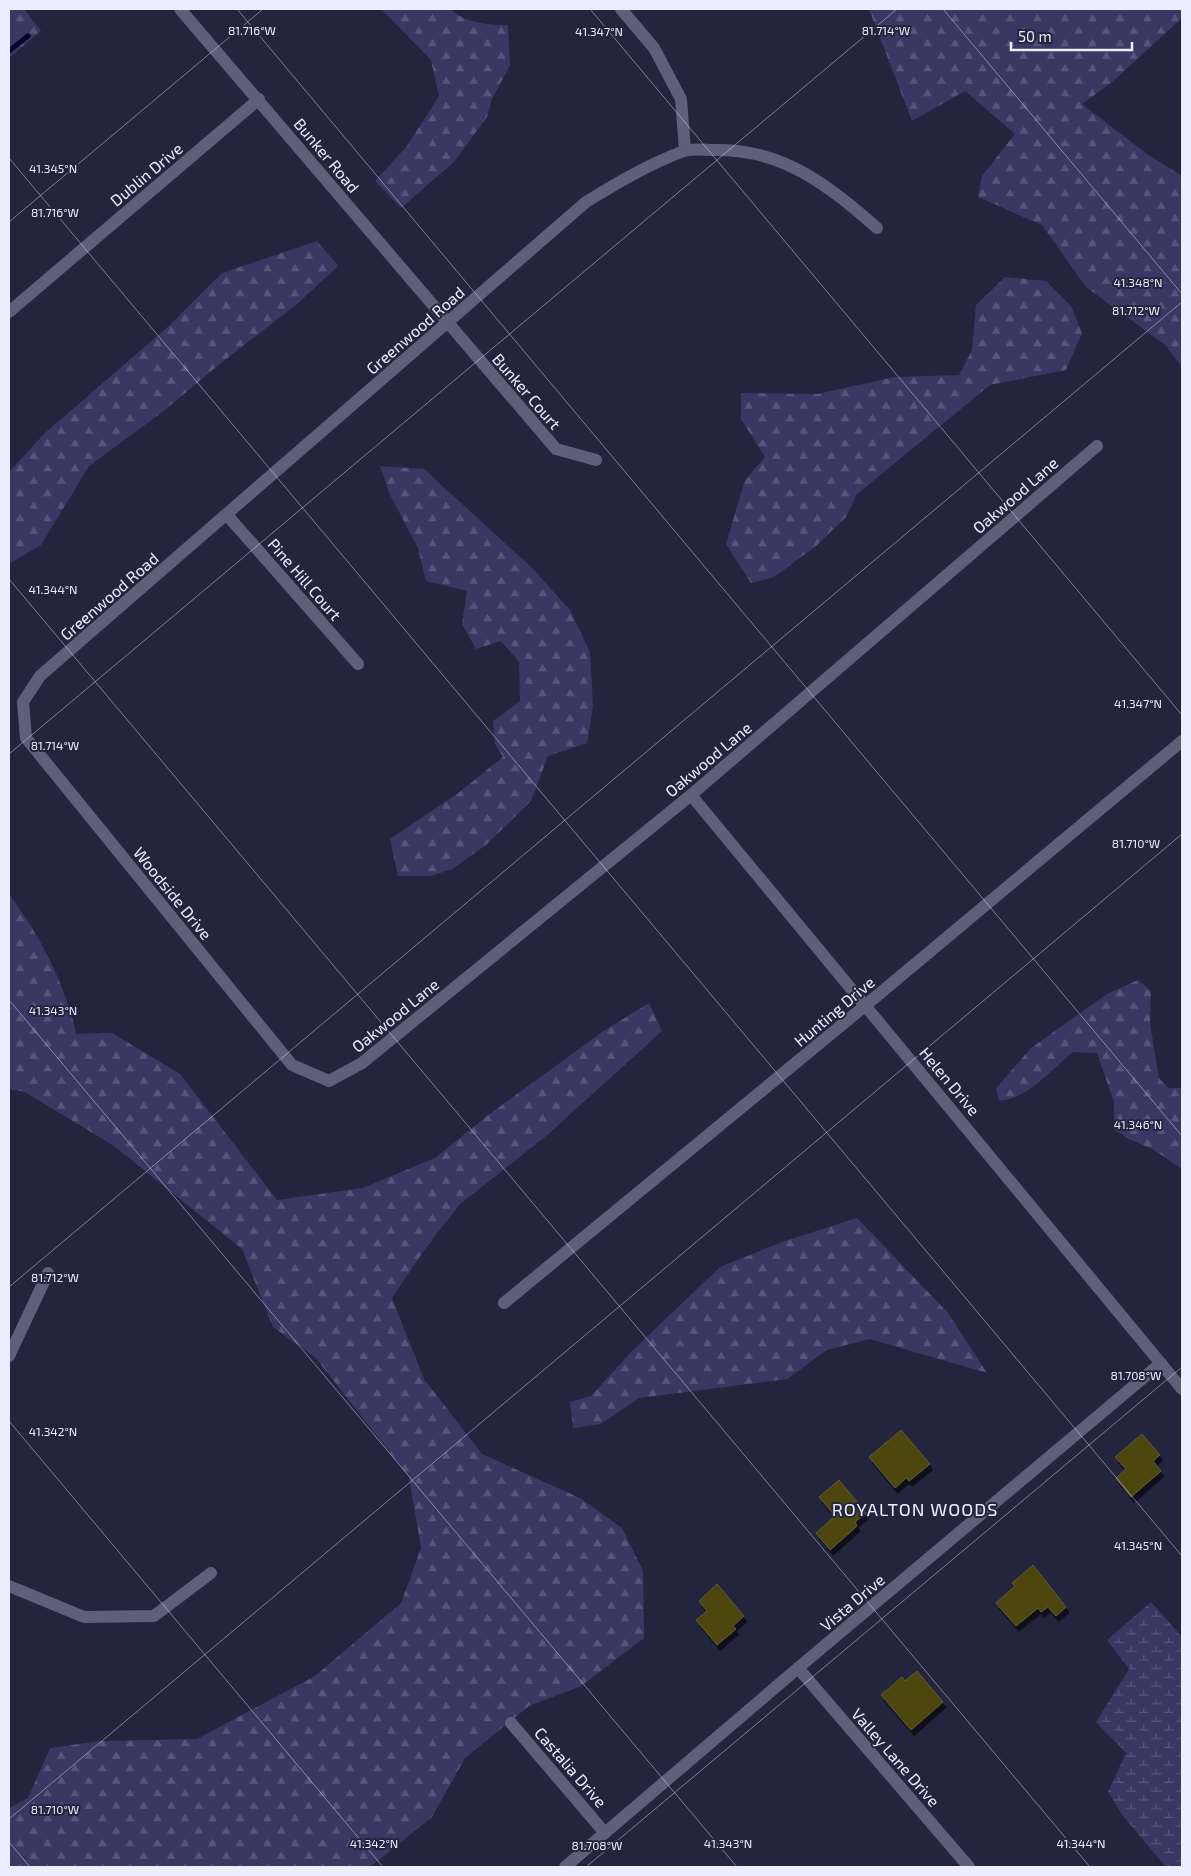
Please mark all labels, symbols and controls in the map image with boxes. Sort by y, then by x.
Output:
scale bar [1011,20,1132,52]
text: 81.716°W [228,23,276,37]
text: 81.714°W [862,23,910,37]
text: 41.347°N [575,24,623,38]
text: 50 m [1018,27,1052,45]
street label: Bunker Road [290,114,364,196]
street label: Dublin Drive [106,138,186,210]
text: 41.345°N [29,161,77,175]
text: 81.716°W [31,205,79,219]
text: 41.348°N [1113,275,1163,289]
street label: Greenwood Road [362,282,468,378]
text: 81.712°W [1112,303,1160,317]
street label: Bunker Court [489,349,565,433]
street label: Oakwood Lane [969,453,1061,537]
street label: Pine Hill Court [264,534,346,624]
street label: Greenwood Road [56,548,162,644]
text: 41.344°N [28,582,78,596]
text: 41.347°N [1114,696,1162,710]
street label: Oakwood Lane [661,717,755,801]
text: 81.714°W [31,738,79,752]
text: 81.710°W [1112,836,1160,850]
street label: Woodside Drive [130,843,216,943]
street label: Hunting Drive [790,972,878,1050]
street label: Oakwood Lane [348,974,442,1056]
text: 41.343°N [29,1003,77,1017]
street label: Helen Drive [916,1043,984,1119]
text: 41.346°N [1114,1117,1162,1131]
text: 81.712°W [31,1270,79,1284]
text: 81.708°W [1111,1368,1161,1382]
text: 41.342°N [29,1424,77,1438]
district label: ROYALTON WOODS [832,1498,998,1520]
text: 41.345°N [1114,1538,1162,1552]
street label: Vista Drive [816,1570,888,1634]
street label: Valley Lane Drive [848,1704,944,1810]
street label: Castalia Drive [531,1723,611,1811]
text: 81.710°W [31,1802,79,1816]
text: 41.342°N [350,1836,398,1850]
text: 41.343°N [704,1836,752,1850]
text: 41.344°N [1056,1836,1106,1850]
text: 81.708°W [572,1838,622,1852]

